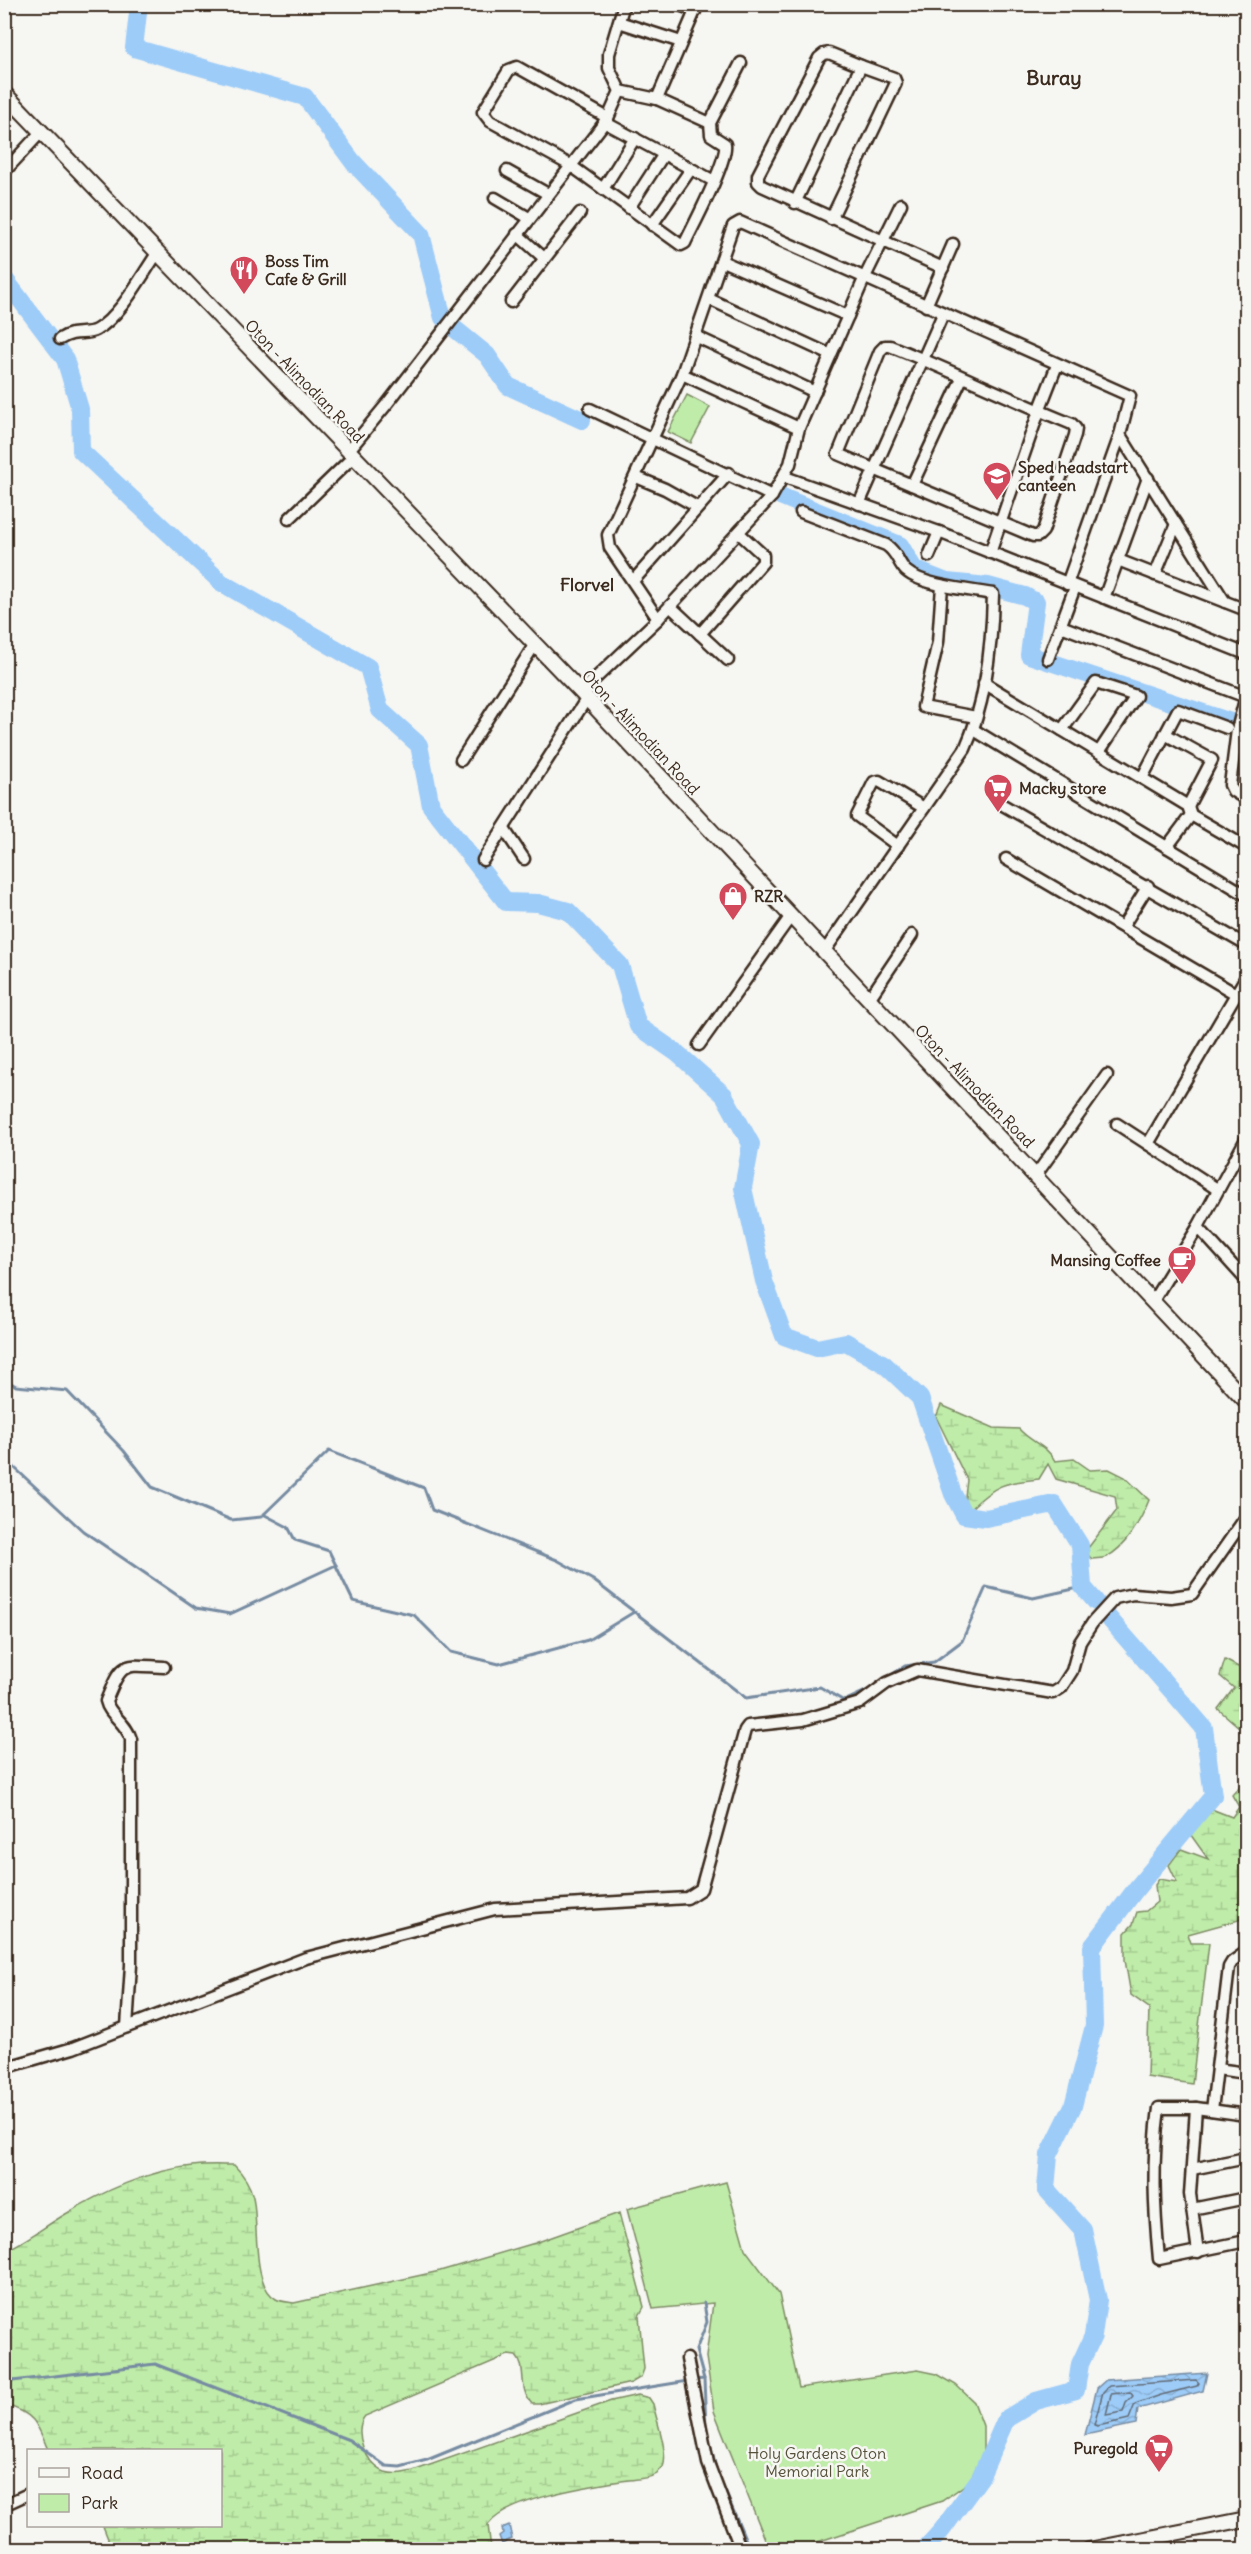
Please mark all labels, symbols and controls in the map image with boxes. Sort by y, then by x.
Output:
district label: Buray [1026,65,1082,90]
place label: Boss Tim Cafe & Grill [265,251,347,289]
restaurant icon: Boss Tim Cafe & Grill [228,254,260,296]
street label: Oton - Alimodian Road [241,315,369,447]
place label: Sped headstart canteen [1018,457,1129,495]
school or university icon: Sped headstart canteen [981,460,1013,502]
district label: Florvel [560,573,614,596]
street label: Oton - Alimodian Road [578,665,704,799]
supermarket icon: Macky store [982,772,1014,814]
place label: Macky store [1019,778,1107,799]
shop icon: RZR [717,880,749,922]
place label: RZR [754,886,784,906]
street label: Oton - Alimodian Road [911,1020,1039,1152]
cafe icon: Mansing Coffee [1166,1244,1198,1286]
place label: Mansing Coffee [1050,1250,1161,1271]
supermarket icon: Puregold [1143,2432,1175,2474]
place label: Puregold [1073,2438,1139,2459]
park label: Holy Gardens Oton Memorial Park [748,2443,886,2481]
legend [27,2449,222,2527]
text: Road [81,2461,124,2484]
text: Park [81,2491,118,2514]

